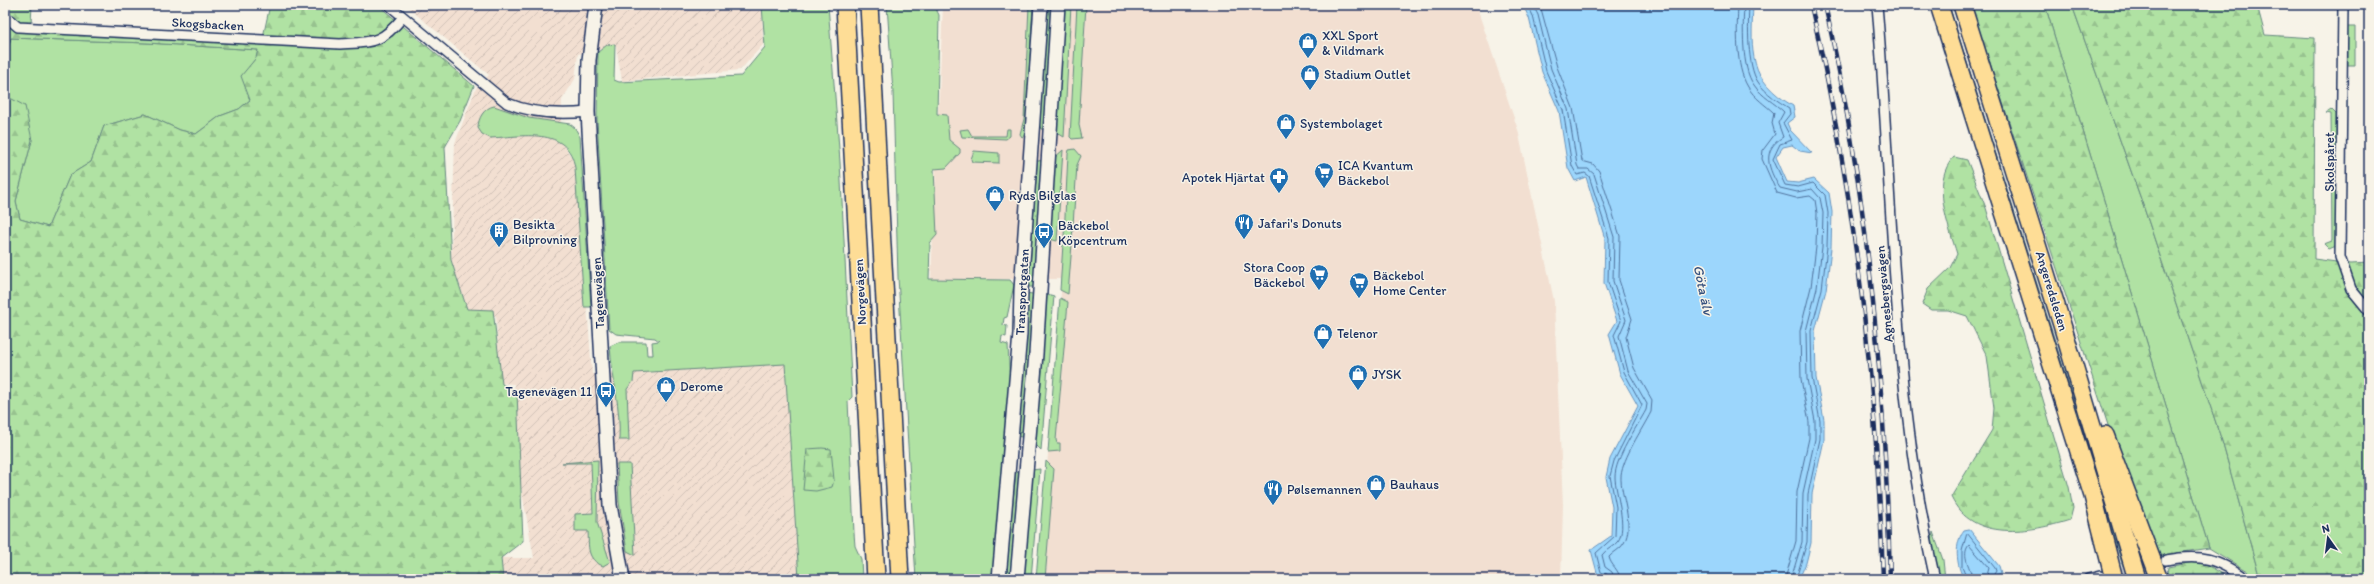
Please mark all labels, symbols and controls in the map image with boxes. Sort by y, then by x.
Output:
street label: Skogsbacken [171,15,245,33]
place label: XXL Sport & Vildmark [1322,28,1384,58]
shop icon: XXL Sport & Vildmark [1297,31,1319,59]
shop icon: Stadium Outlet [1299,63,1321,91]
place label: Stadium Outlet [1324,67,1411,82]
shop icon: Systembolaget [1275,112,1297,140]
place label: Systembolaget [1300,116,1383,131]
street label: Skolspåret [2322,132,2337,192]
place label: ICA Kvantum Bäckebol [1338,158,1413,188]
supermarket icon: ICA Kvantum Bäckebol [1313,161,1335,189]
pharmacy icon: Apotek Hjärtat [1268,166,1290,194]
place label: Apotek Hjärtat [1182,170,1265,185]
shop icon: Ryds Bilglas [984,184,1006,212]
place label: Ryds Bilglas [1009,188,1076,203]
restaurant icon: Jafari's Donuts [1233,212,1255,240]
place label: Jafari's Donuts [1258,216,1342,231]
place label: Besikta Bilprovning [513,217,577,247]
place label: Bäckebol Köpcentrum [1058,218,1127,248]
building icon: Besikta Bilprovning [488,220,510,248]
bus stop icon: Bäckebol Köpcentrum [1033,221,1055,249]
street label: Agnesbergsvägen [1872,244,1896,343]
street label: Transportgatan [1012,248,1032,336]
street label: Angeredsleden [2033,249,2071,333]
street label: Tagenevägen [589,257,607,329]
street label: Norgevägen [851,259,869,325]
place label: Stora Coop Bäckebol [1243,260,1305,290]
supermarket icon: Stora Coop Bäckebol [1308,263,1330,291]
water label: Göta älv [1689,264,1717,318]
place label: Bäckebol Home Center [1373,268,1447,298]
supermarket icon: Bäckebol Home Center [1348,271,1370,299]
shop icon: Telenor [1312,322,1334,350]
place label: Telenor [1337,326,1379,341]
shop icon: JYSK [1347,363,1369,391]
place label: JYSK [1372,367,1402,382]
shop icon: Derome [655,375,677,403]
place label: Derome [680,379,723,394]
bus stop icon: Tagenevägen 11 [595,380,617,408]
place label: Tagenevägen 11 [506,384,592,399]
shop icon: Bauhaus [1365,473,1387,501]
place label: Bauhaus [1390,477,1439,492]
restaurant icon: Pølsemannen [1262,478,1284,506]
place label: Pølsemannen [1287,482,1362,497]
north arrow [2308,518,2348,558]
text: N [2321,522,2331,536]

